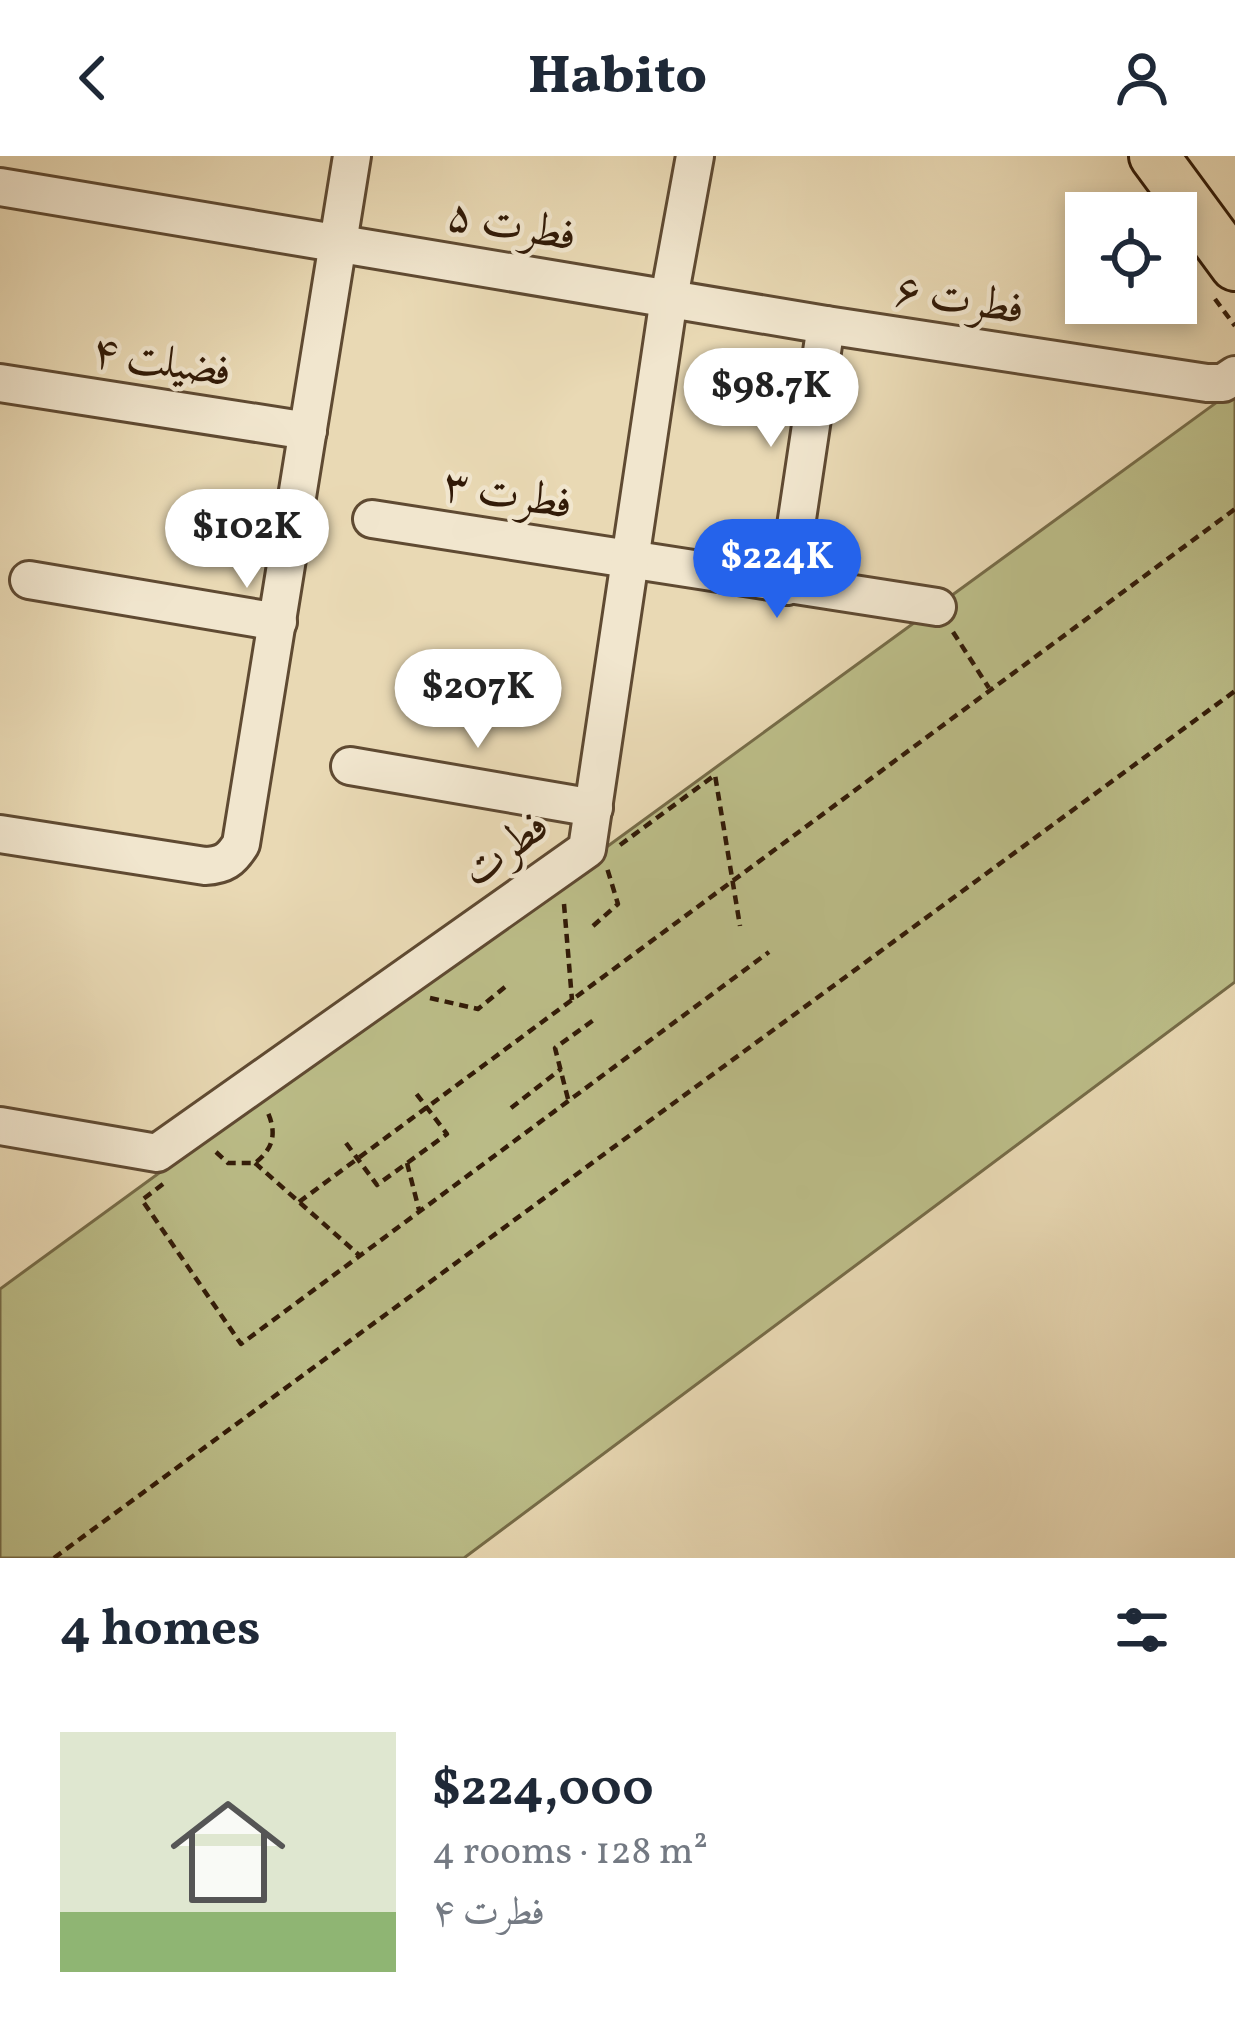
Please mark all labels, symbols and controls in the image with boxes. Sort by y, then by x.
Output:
text: Habito [528,41,707,116]
icon: back [60,45,126,111]
icon: person [1109,45,1175,111]
street label: فطرت ۵ [441,185,581,270]
map controls [1065,192,1197,324]
button: locate [1065,192,1197,324]
street label: فطرت ۶ [890,260,1029,343]
street label: فضیلت ۴ [87,321,236,406]
pin: $98.7K [673,348,869,450]
text: $98.7K [711,360,831,414]
street label: فطرت ۳ [438,455,577,538]
pin: $102K [163,489,331,591]
text: $102K [192,501,302,555]
pin: $224K [693,519,861,621]
text: $224K [720,531,834,585]
pin: $207K [394,649,562,751]
text: $207K [422,661,534,715]
street label: فطرت [450,797,564,904]
text: 4 homes [60,1595,261,1666]
icon: filters [1109,1597,1175,1663]
text: $224,000 [432,1755,654,1826]
icon: home [156,1780,300,1924]
text: 4 rooms · 128 m² [432,1826,708,1880]
text: فطرت ۴ [432,1887,545,1941]

